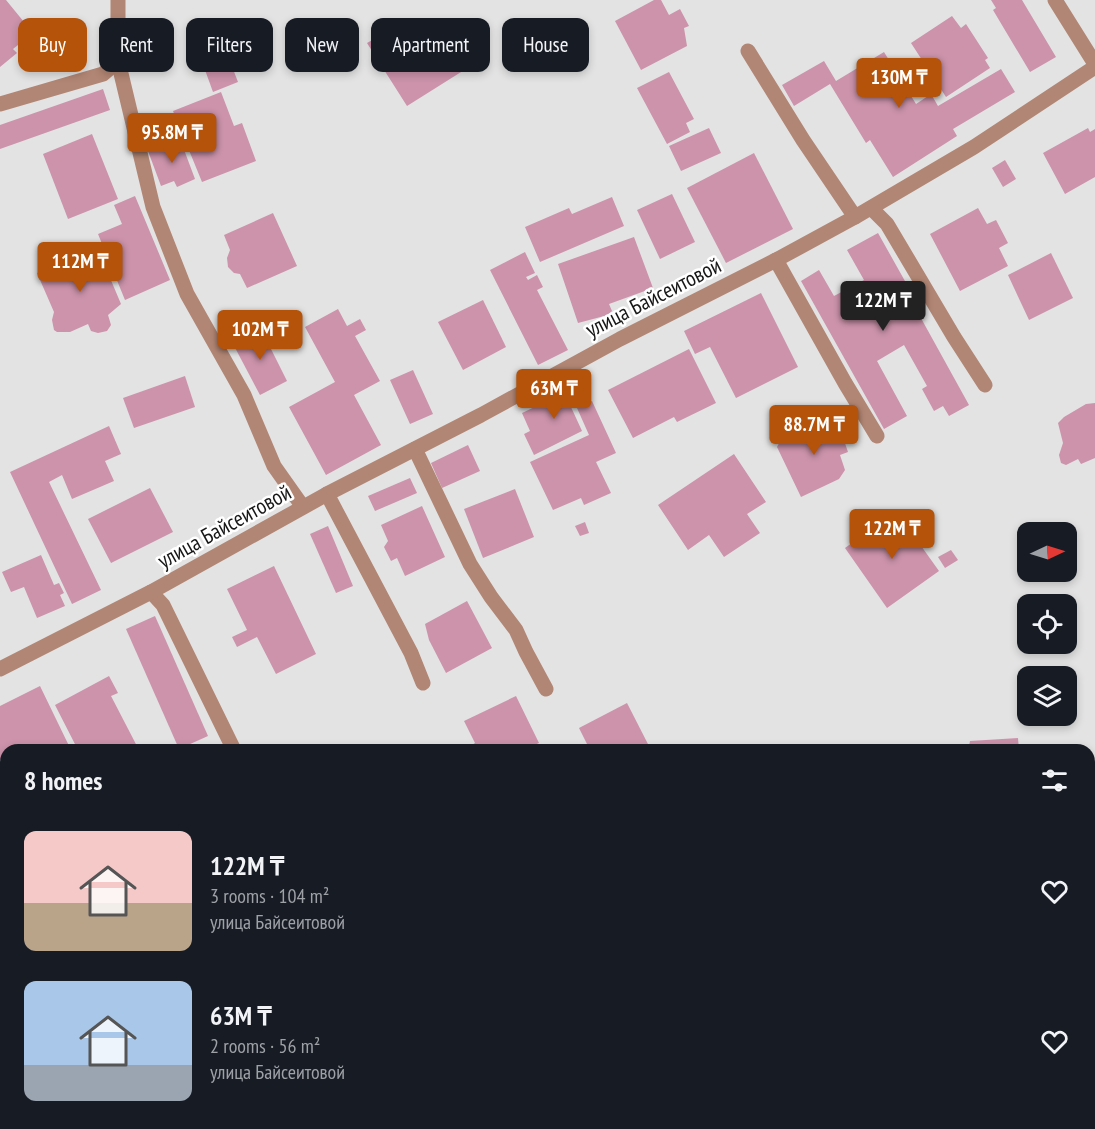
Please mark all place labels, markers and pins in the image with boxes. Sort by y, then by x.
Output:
pin: 130M ₸ [850,58,948,109]
pin: 95.8M ₸ [117,113,227,164]
pin: 112M ₸ [31,242,129,293]
pin: 122M ₸ [834,281,932,332]
pin: 102M ₸ [211,310,309,361]
pin: 63M ₸ [512,369,596,420]
pin: 88.7M ₸ [759,405,869,456]
pin: 122M ₸ [843,509,941,560]

